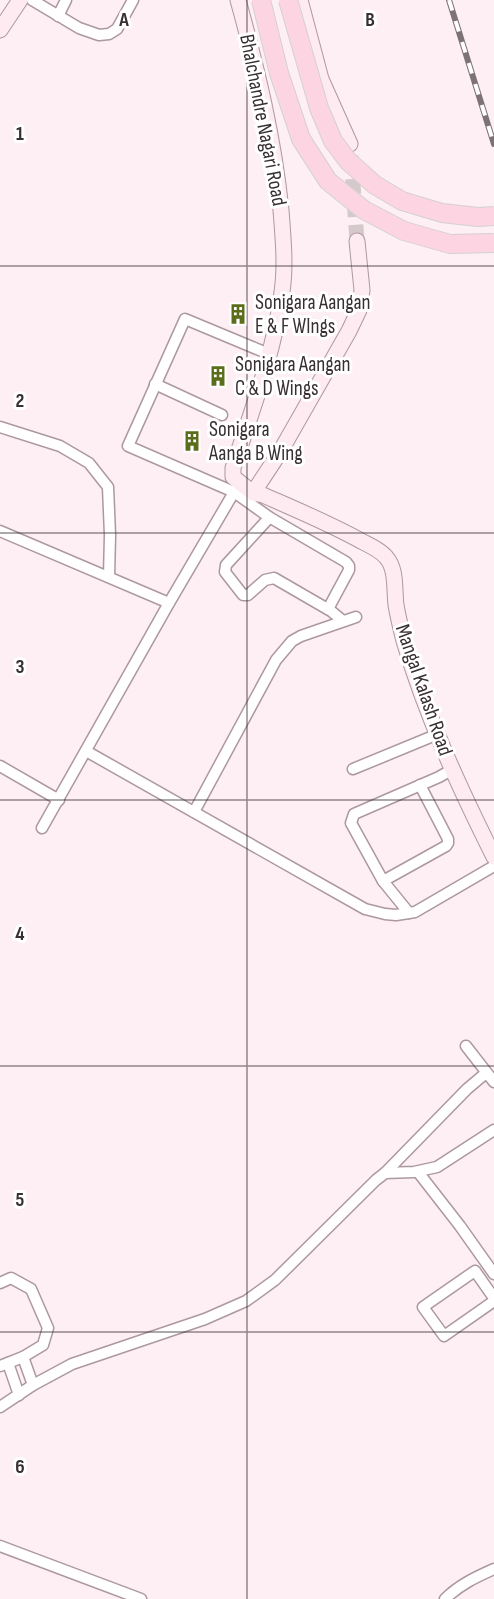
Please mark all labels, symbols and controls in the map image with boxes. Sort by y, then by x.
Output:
text: A [118,8,129,32]
text: B [365,8,375,32]
street label: Bhalchandre Nagari Road [234,32,292,208]
text: 1 [16,122,24,146]
place label: Sonigara Aangan E & F WIngs [255,290,370,339]
building icon: Sonigara Aangan E & F WIngs [226,302,250,326]
place label: Sonigara Aangan C & D Wings [235,352,350,401]
building icon: Sonigara Aangan C & D Wings [206,364,230,388]
text: 2 [16,389,24,413]
place label: Sonigara Aanga B Wing [208,417,303,466]
building icon: Sonigara Aanga B Wing [180,429,204,453]
street label: Mangal Kalash Road [390,621,458,759]
text: 3 [16,655,25,679]
text: 4 [15,922,25,946]
text: 5 [16,1188,25,1212]
text: 6 [15,1455,25,1479]

